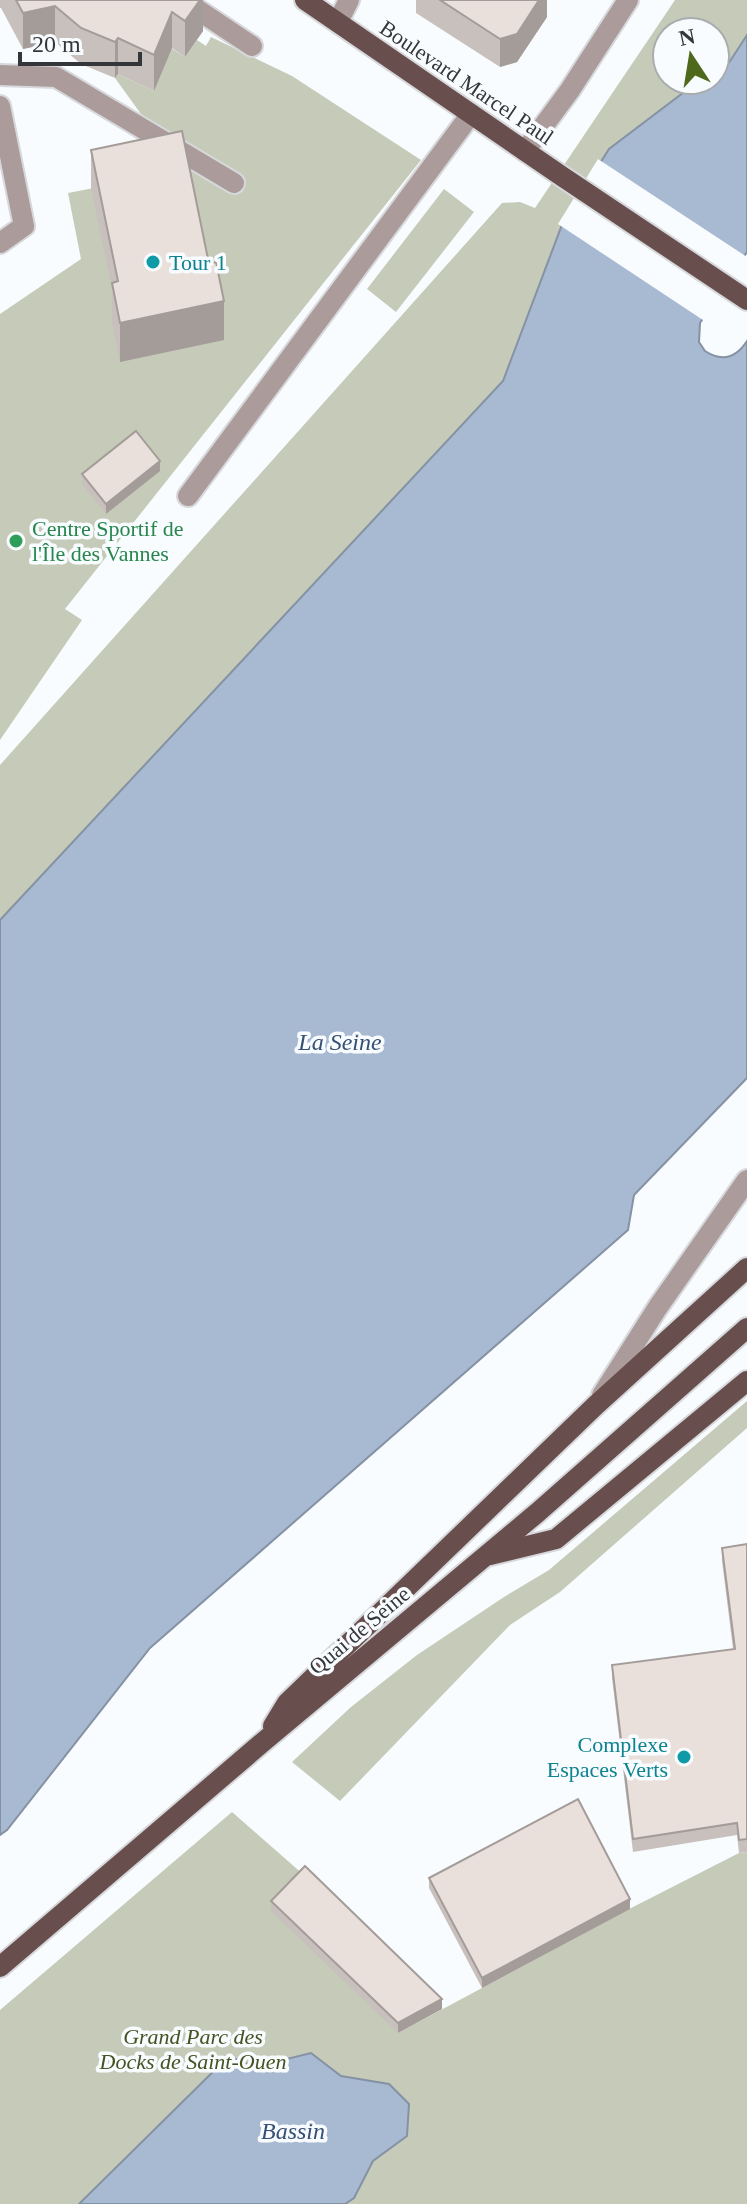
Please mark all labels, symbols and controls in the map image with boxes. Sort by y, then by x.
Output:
street label: Boulevard Marcel Paul [375,15,558,150]
scale bar [20,16,140,66]
north arrow [651,16,731,96]
text: N [677,23,697,51]
text: 20 m [32,31,81,57]
place label: Tour 1 [169,250,227,275]
marker: Tour 1 [144,253,162,271]
place label: Centre Sportif de l'Île des Vannes [32,516,184,566]
marker: Centre Sportif de l'Île des Vannes [7,532,25,550]
water label: La Seine [297,1029,382,1055]
street label: Quai de Seine [304,1581,415,1680]
place label: Complexe Espaces Verts [547,1732,668,1782]
marker: Complexe Espaces Verts [675,1748,693,1766]
park label: Grand Parc des Docks de Saint-Ouen [99,2024,286,2074]
water label: Bassin [261,2118,325,2144]

